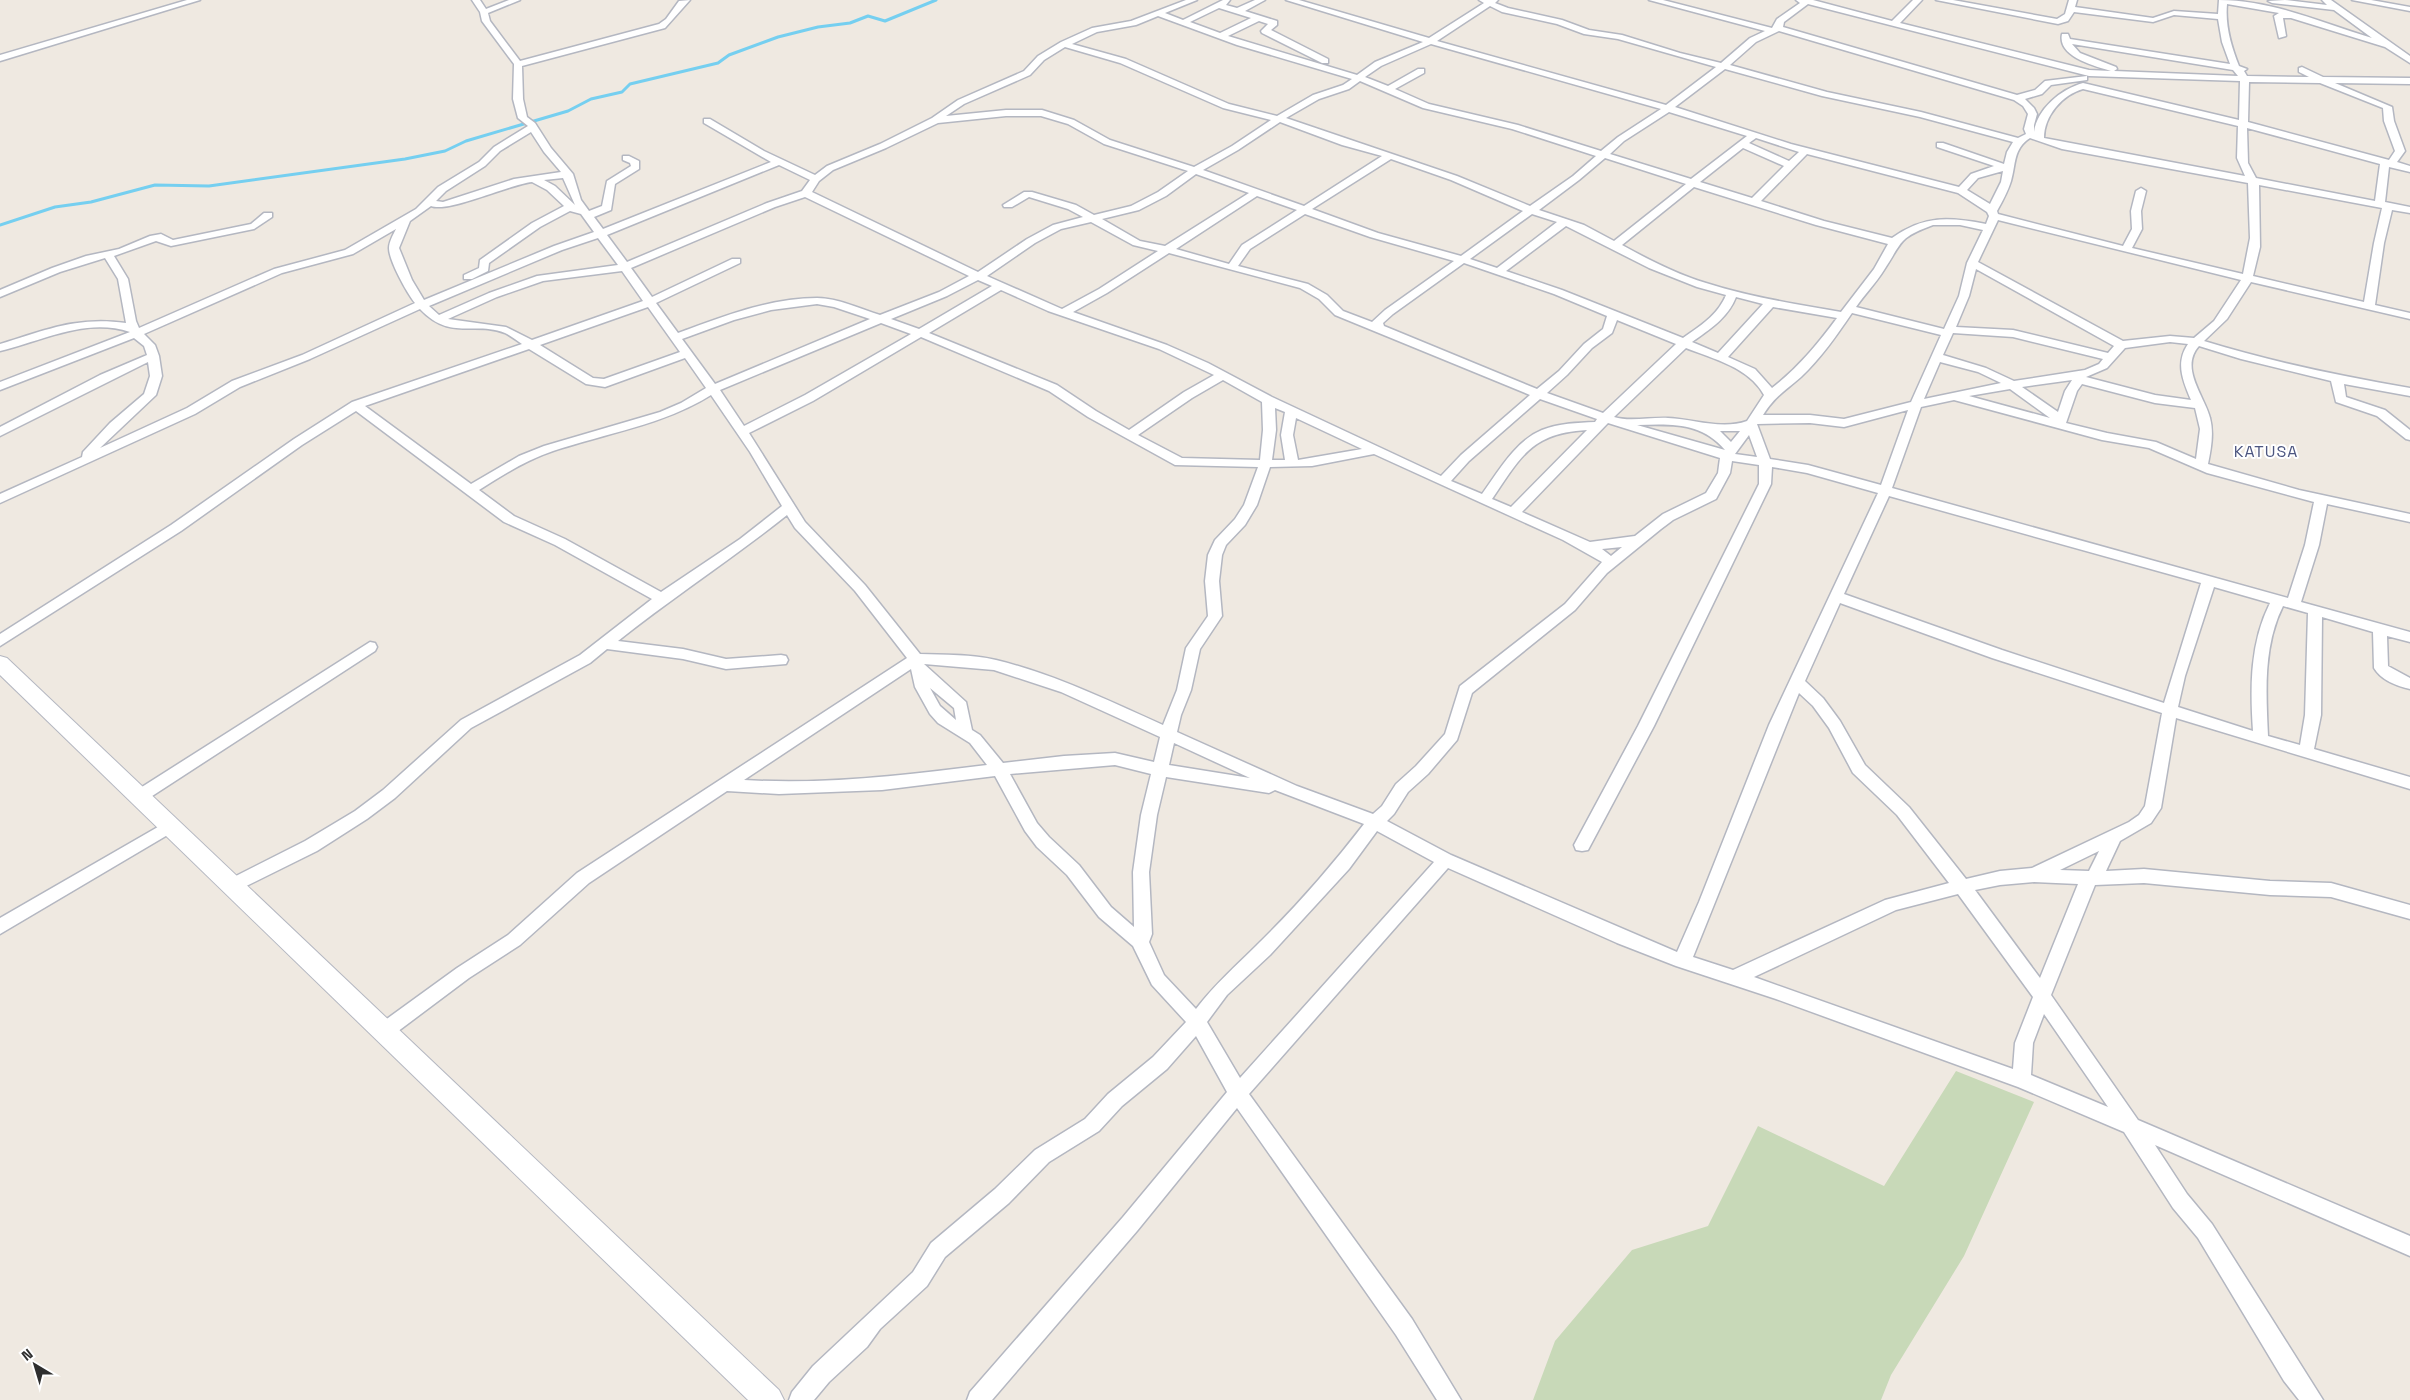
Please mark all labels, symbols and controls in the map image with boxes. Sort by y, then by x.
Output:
district label: KATUSA [2234,441,2298,462]
north arrow [10,1340,60,1390]
text: N [18,1345,36,1365]

